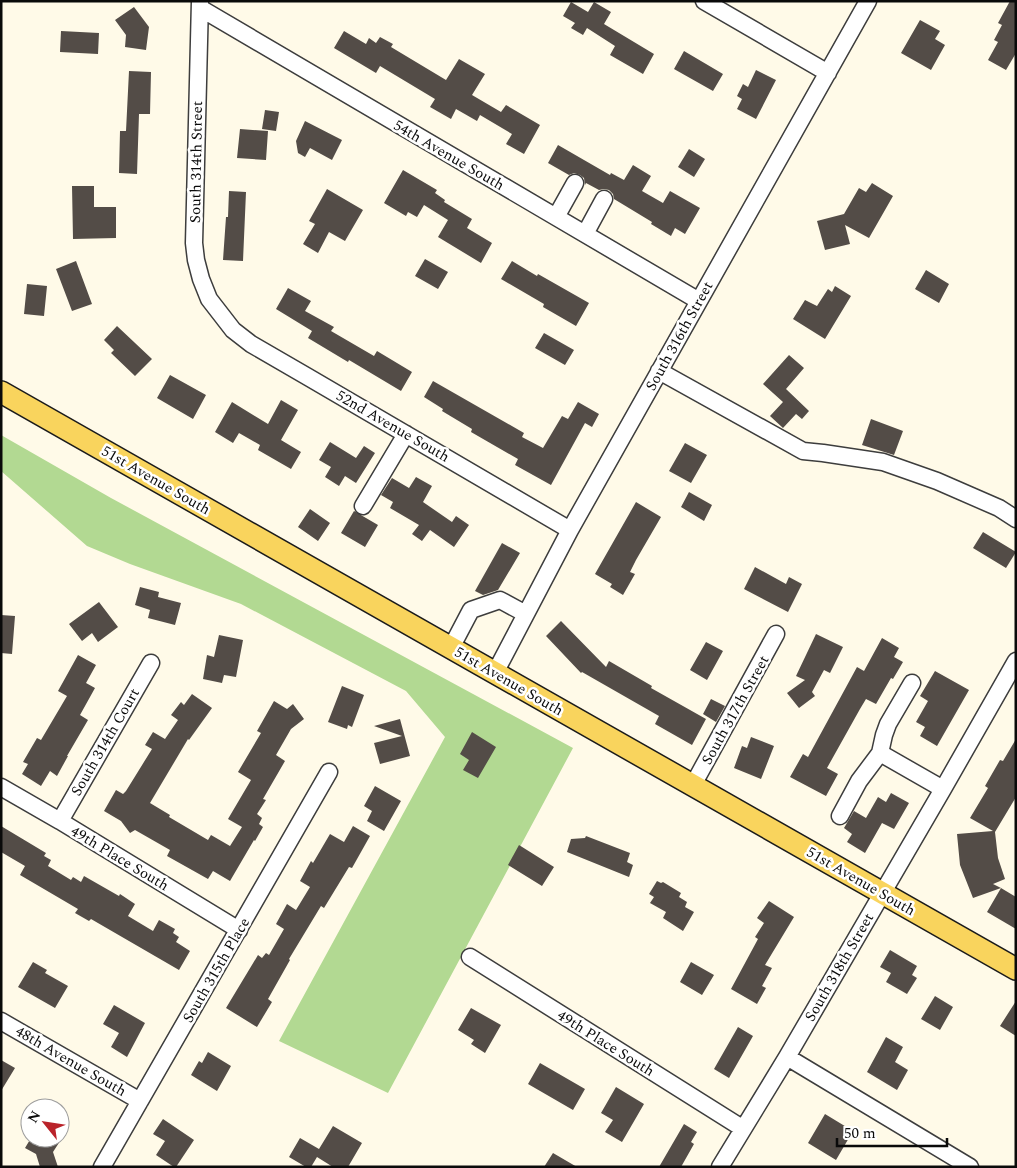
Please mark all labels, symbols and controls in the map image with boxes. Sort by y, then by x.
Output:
street label: South 314th Street [184,101,209,223]
street label: 54th Avenue South [389,114,509,197]
street label: South 316th Street [640,277,719,395]
street label: 52nd Avenue South [332,384,454,469]
street label: 51st Avenue South [97,440,215,521]
street label: 51st Avenue South [450,641,568,722]
street label: South 317th Street [696,651,775,769]
street label: South 314th Court [65,684,146,801]
street label: 49th Place South [66,820,174,897]
street label: 51st Avenue South [802,841,920,922]
street label: South 318th Street [799,909,880,1026]
street label: South 315th Place [177,913,256,1027]
street label: 49th Place South [553,1004,659,1083]
street label: 48th Avenue South [11,1020,131,1103]
north arrow [20,1098,70,1148]
text: N [22,1107,46,1127]
scale bar [837,1116,947,1148]
text: 50 m [844,1122,876,1145]

